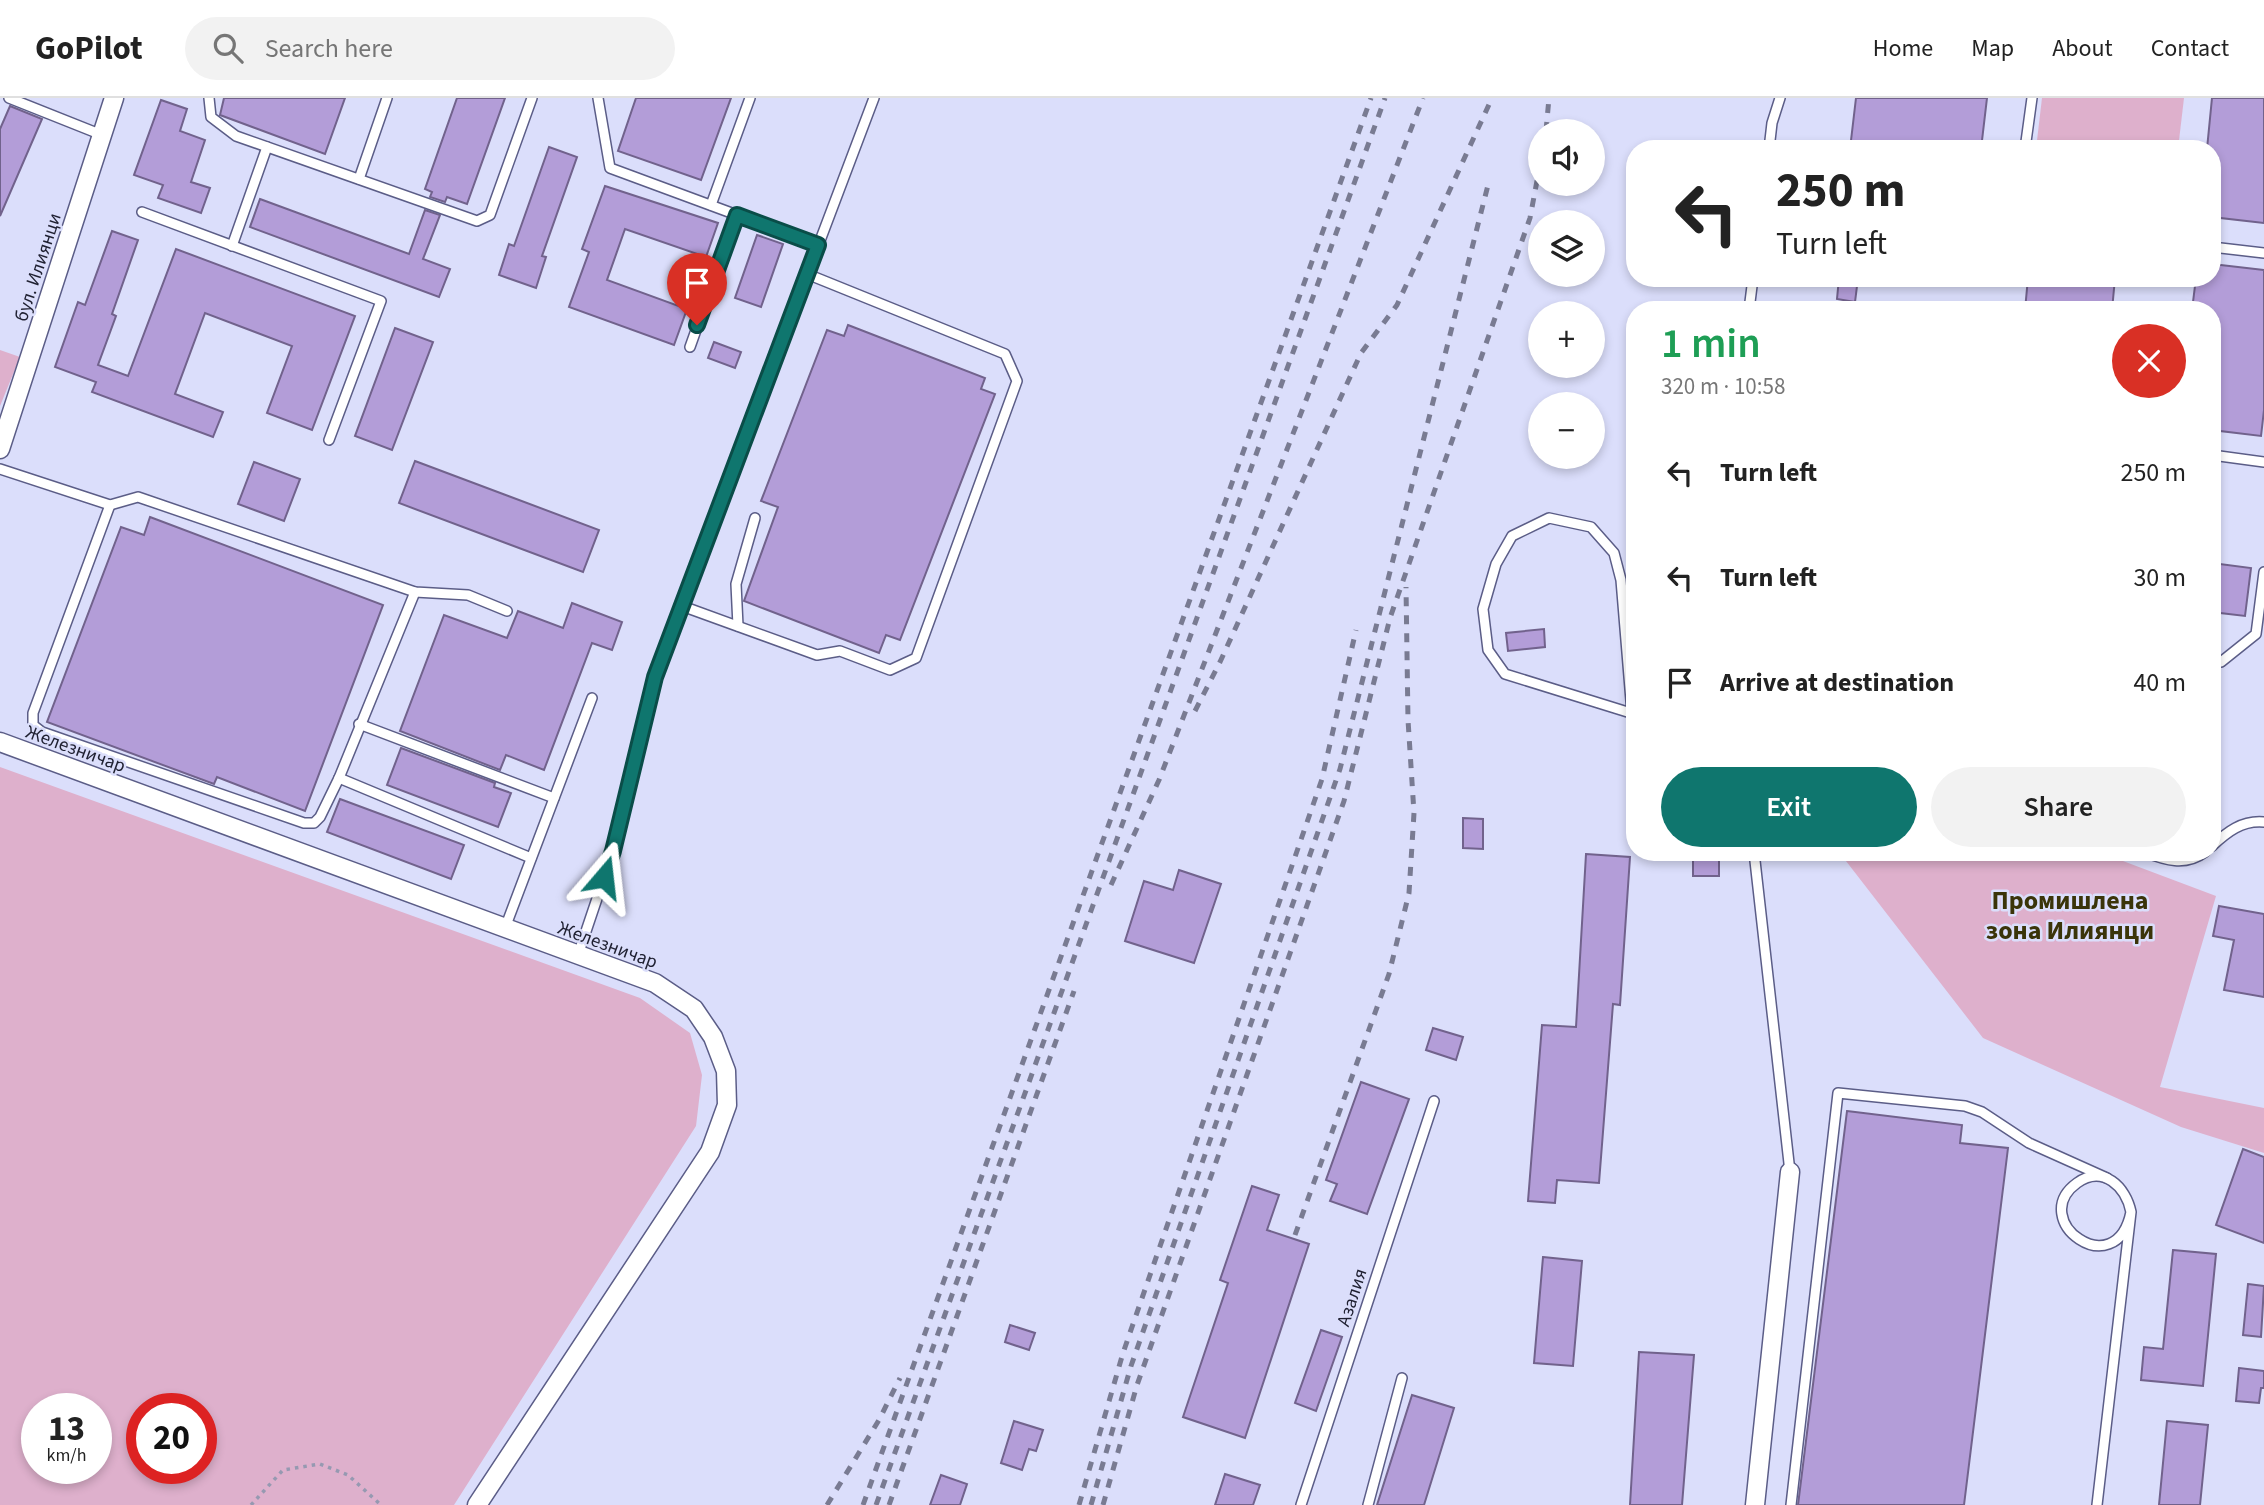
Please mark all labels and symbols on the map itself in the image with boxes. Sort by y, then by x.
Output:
street label: бул. Илиянци [8,210,69,325]
pin [667,253,727,325]
street label: Железничар [22,719,129,780]
position arrow [567,840,641,914]
district label: Промишлена зона Илиянци [1986,882,2154,949]
street label: Железничар [554,915,661,976]
street label: Азалия [1330,1265,1374,1330]
speed limit sign: 20 [126,1393,217,1484]

